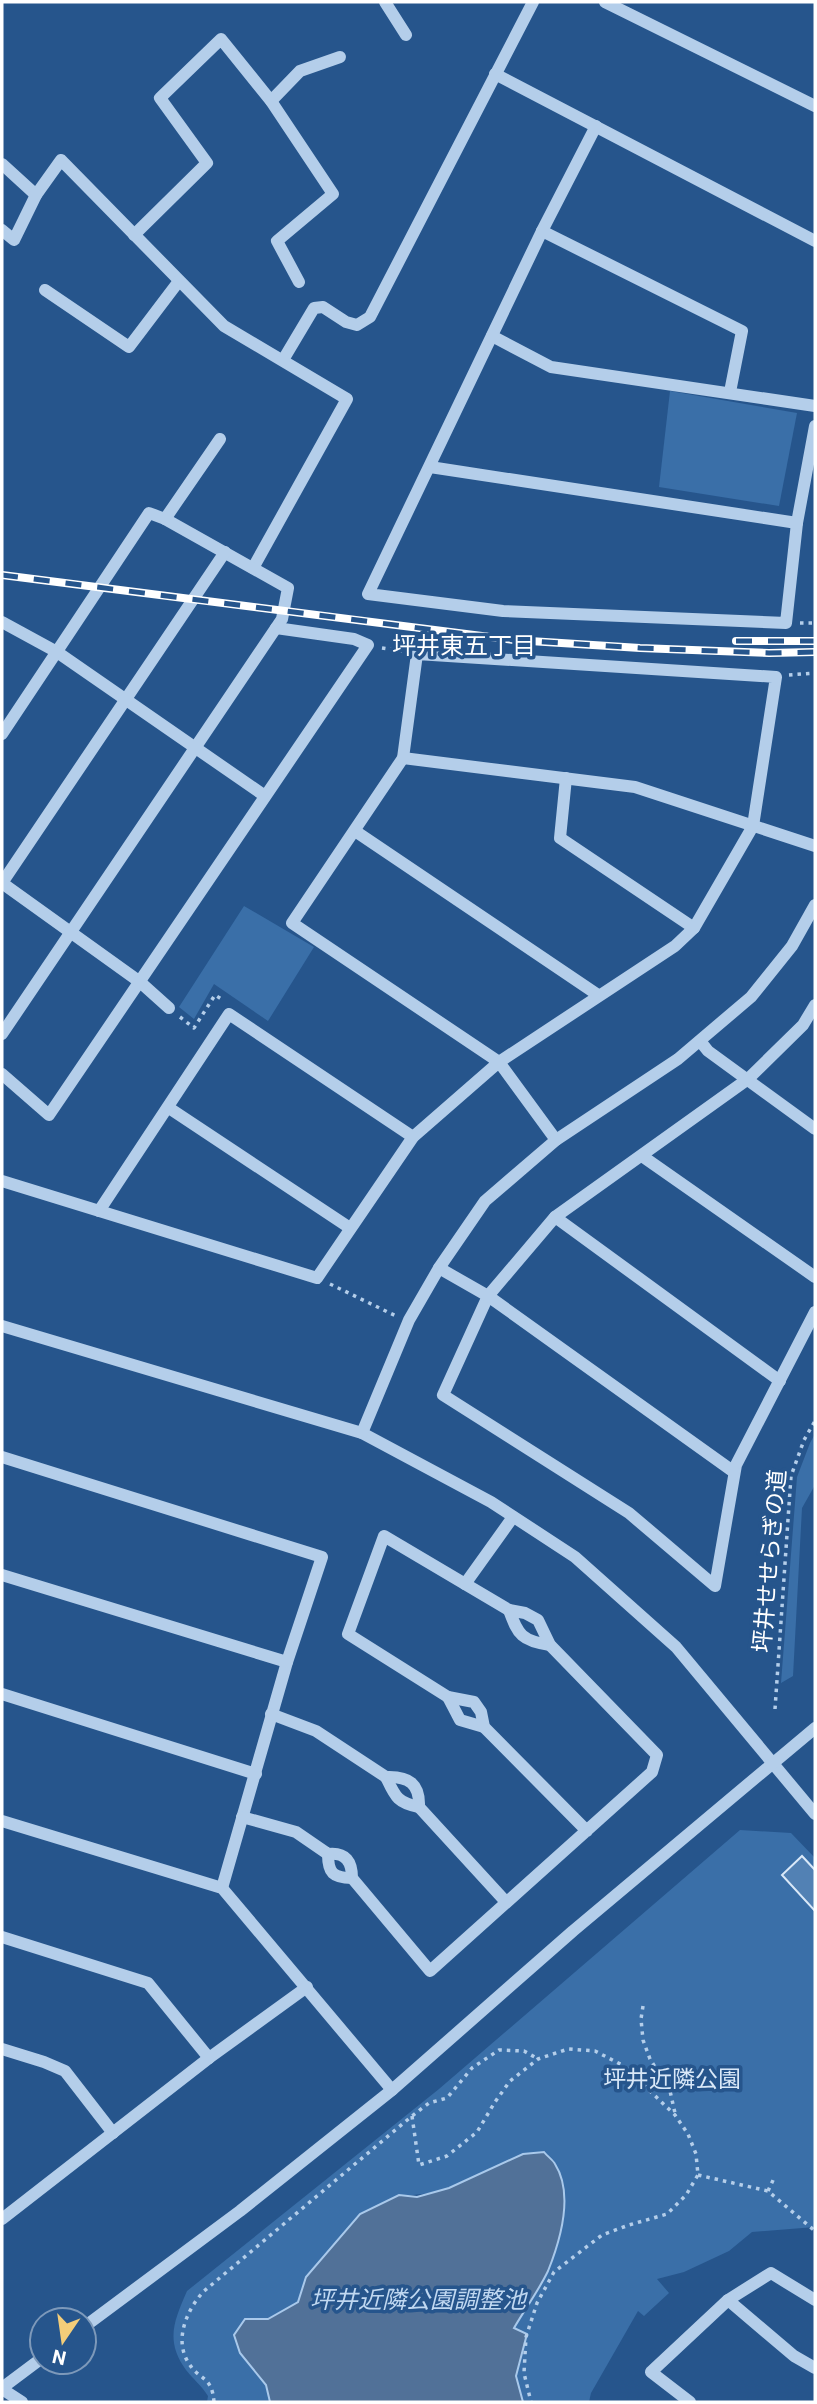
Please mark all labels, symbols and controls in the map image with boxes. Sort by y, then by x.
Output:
district label: 坪井東五丁目 [392,632,536,660]
street label: 坪井せせらぎの道 [749,1468,791,1654]
park label: 坪井近隣公園 [603,2066,741,2093]
water label: 坪井近隣公園調整池 [310,2286,528,2314]
north arrow [28,2306,98,2376]
text: N [50,2344,68,2370]

